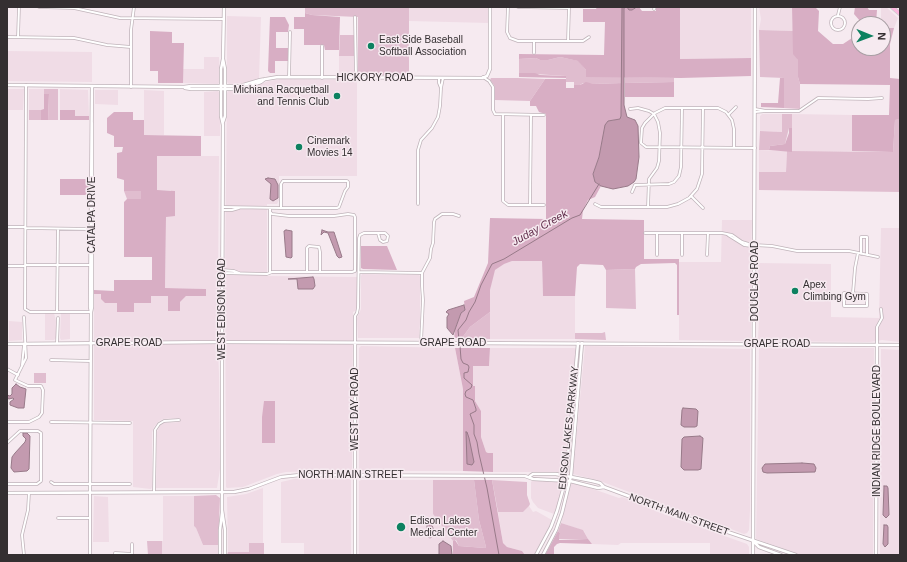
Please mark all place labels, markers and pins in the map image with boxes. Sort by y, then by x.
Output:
place label: East Side Baseball Softball Association [379,34,466,58]
marker: East Side Baseball Softball Association [366,41,376,51]
place label: Michiana Racquetball and Tennis Club [233,84,329,108]
marker: Michiana Racquetball and Tennis Club [332,91,342,101]
place label: Cinemark Movies 14 [307,135,353,158]
marker: Cinemark Movies 14 [294,142,304,152]
place label: Apex Climbing Gym [803,279,866,302]
marker: Apex Climbing Gym [790,286,800,296]
place label: Edison Lakes Medical Center [410,515,477,538]
marker: Edison Lakes Medical Center [395,521,407,533]

